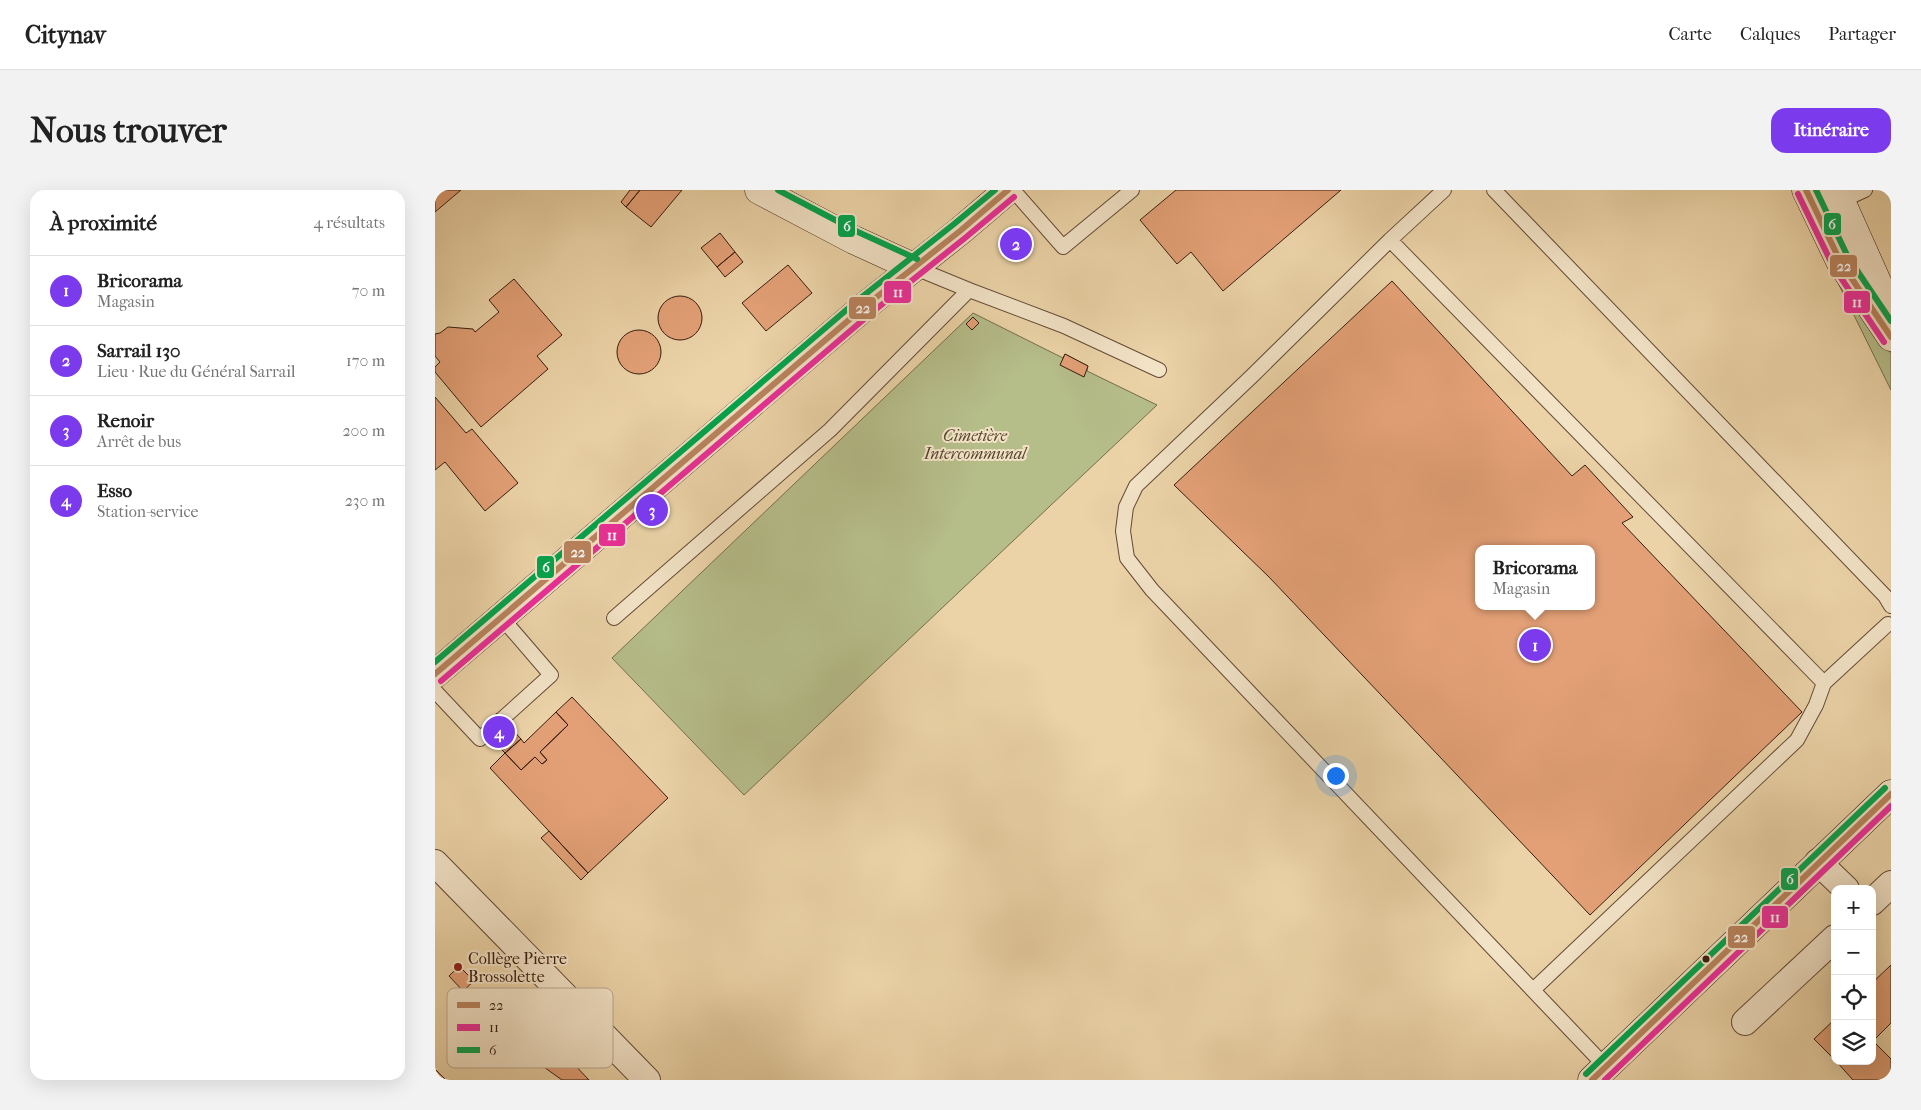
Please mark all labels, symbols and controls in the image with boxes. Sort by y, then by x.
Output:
text: Citynav [25,21,106,49]
text: Carte [1669,24,1712,45]
text: Calques [1740,24,1800,45]
text: Partager [1828,24,1896,45]
button: Itinéraire [1771,108,1891,153]
text: Nous trouver [30,110,227,151]
text: À proximité [50,211,157,235]
line badge: 6 [1823,212,1842,236]
text: 4 résultats [313,213,385,232]
line badge: 6 [837,214,856,238]
text: 6 [1828,216,1836,233]
text: 6 [843,218,851,235]
pin: 2 [1000,225,1032,263]
line badge: 22 [1829,254,1858,278]
text: 22 [1837,258,1851,275]
text: Bricorama [97,270,182,292]
line badge: 11 [883,280,912,304]
text: 1 [63,281,69,300]
text: 70 m [352,281,385,300]
text: 11 [893,284,903,301]
line badge: 11 [1843,290,1871,314]
text: Magasin [97,292,155,311]
text: 11 [1852,294,1862,311]
line badge: 22 [848,296,877,320]
text: 22 [856,300,870,317]
text: Sarrail 130 [97,340,181,362]
text: 2 [62,351,70,370]
text: 170 m [346,351,385,370]
text: Lieu · Rue du Général Sarrail [97,362,295,381]
text: Renoir [97,410,154,432]
text: 3 [63,421,69,440]
text: 200 m [342,421,385,440]
park label: Cimetière Intercommunal [923,426,1028,463]
text: Arrêt de bus [97,432,181,451]
text: Esso [97,480,132,502]
text: 4 [61,491,71,510]
text: 230 m [345,491,385,510]
pin: 3 [636,491,668,529]
text: Station-service [97,502,198,521]
line badge: 11 [598,523,626,547]
text: 11 [607,527,617,544]
line badge: 22 [563,540,592,564]
text: 22 [571,544,585,561]
popup [1475,545,1595,610]
line badge: 6 [536,555,555,579]
text: Bricorama [1492,557,1578,579]
text: 6 [542,559,550,576]
text: Magasin [1492,579,1550,598]
pin: 1 [1519,626,1551,664]
pin: 4 [483,713,515,751]
your location [1323,763,1349,789]
line badge: 6 [1780,867,1799,891]
text: 6 [1786,871,1794,888]
map controls [1831,885,1876,1065]
button: + [1831,885,1876,930]
line badge: 11 [1761,905,1789,929]
text: 11 [1770,909,1780,926]
line badge: 22 [1727,925,1756,949]
text: 22 [1734,929,1748,946]
button: − [1831,930,1876,975]
place label: Collège Pierre Brossolette [468,949,567,986]
unlabelled marker [1701,954,1711,964]
marker: Collège Pierre Brossolette [452,961,464,973]
button: locate [1831,975,1876,1020]
legend [447,988,613,1068]
text: 22 [489,997,503,1014]
text: 11 [489,1019,499,1036]
button: layers [1831,1020,1876,1065]
text: 6 [489,1042,497,1059]

